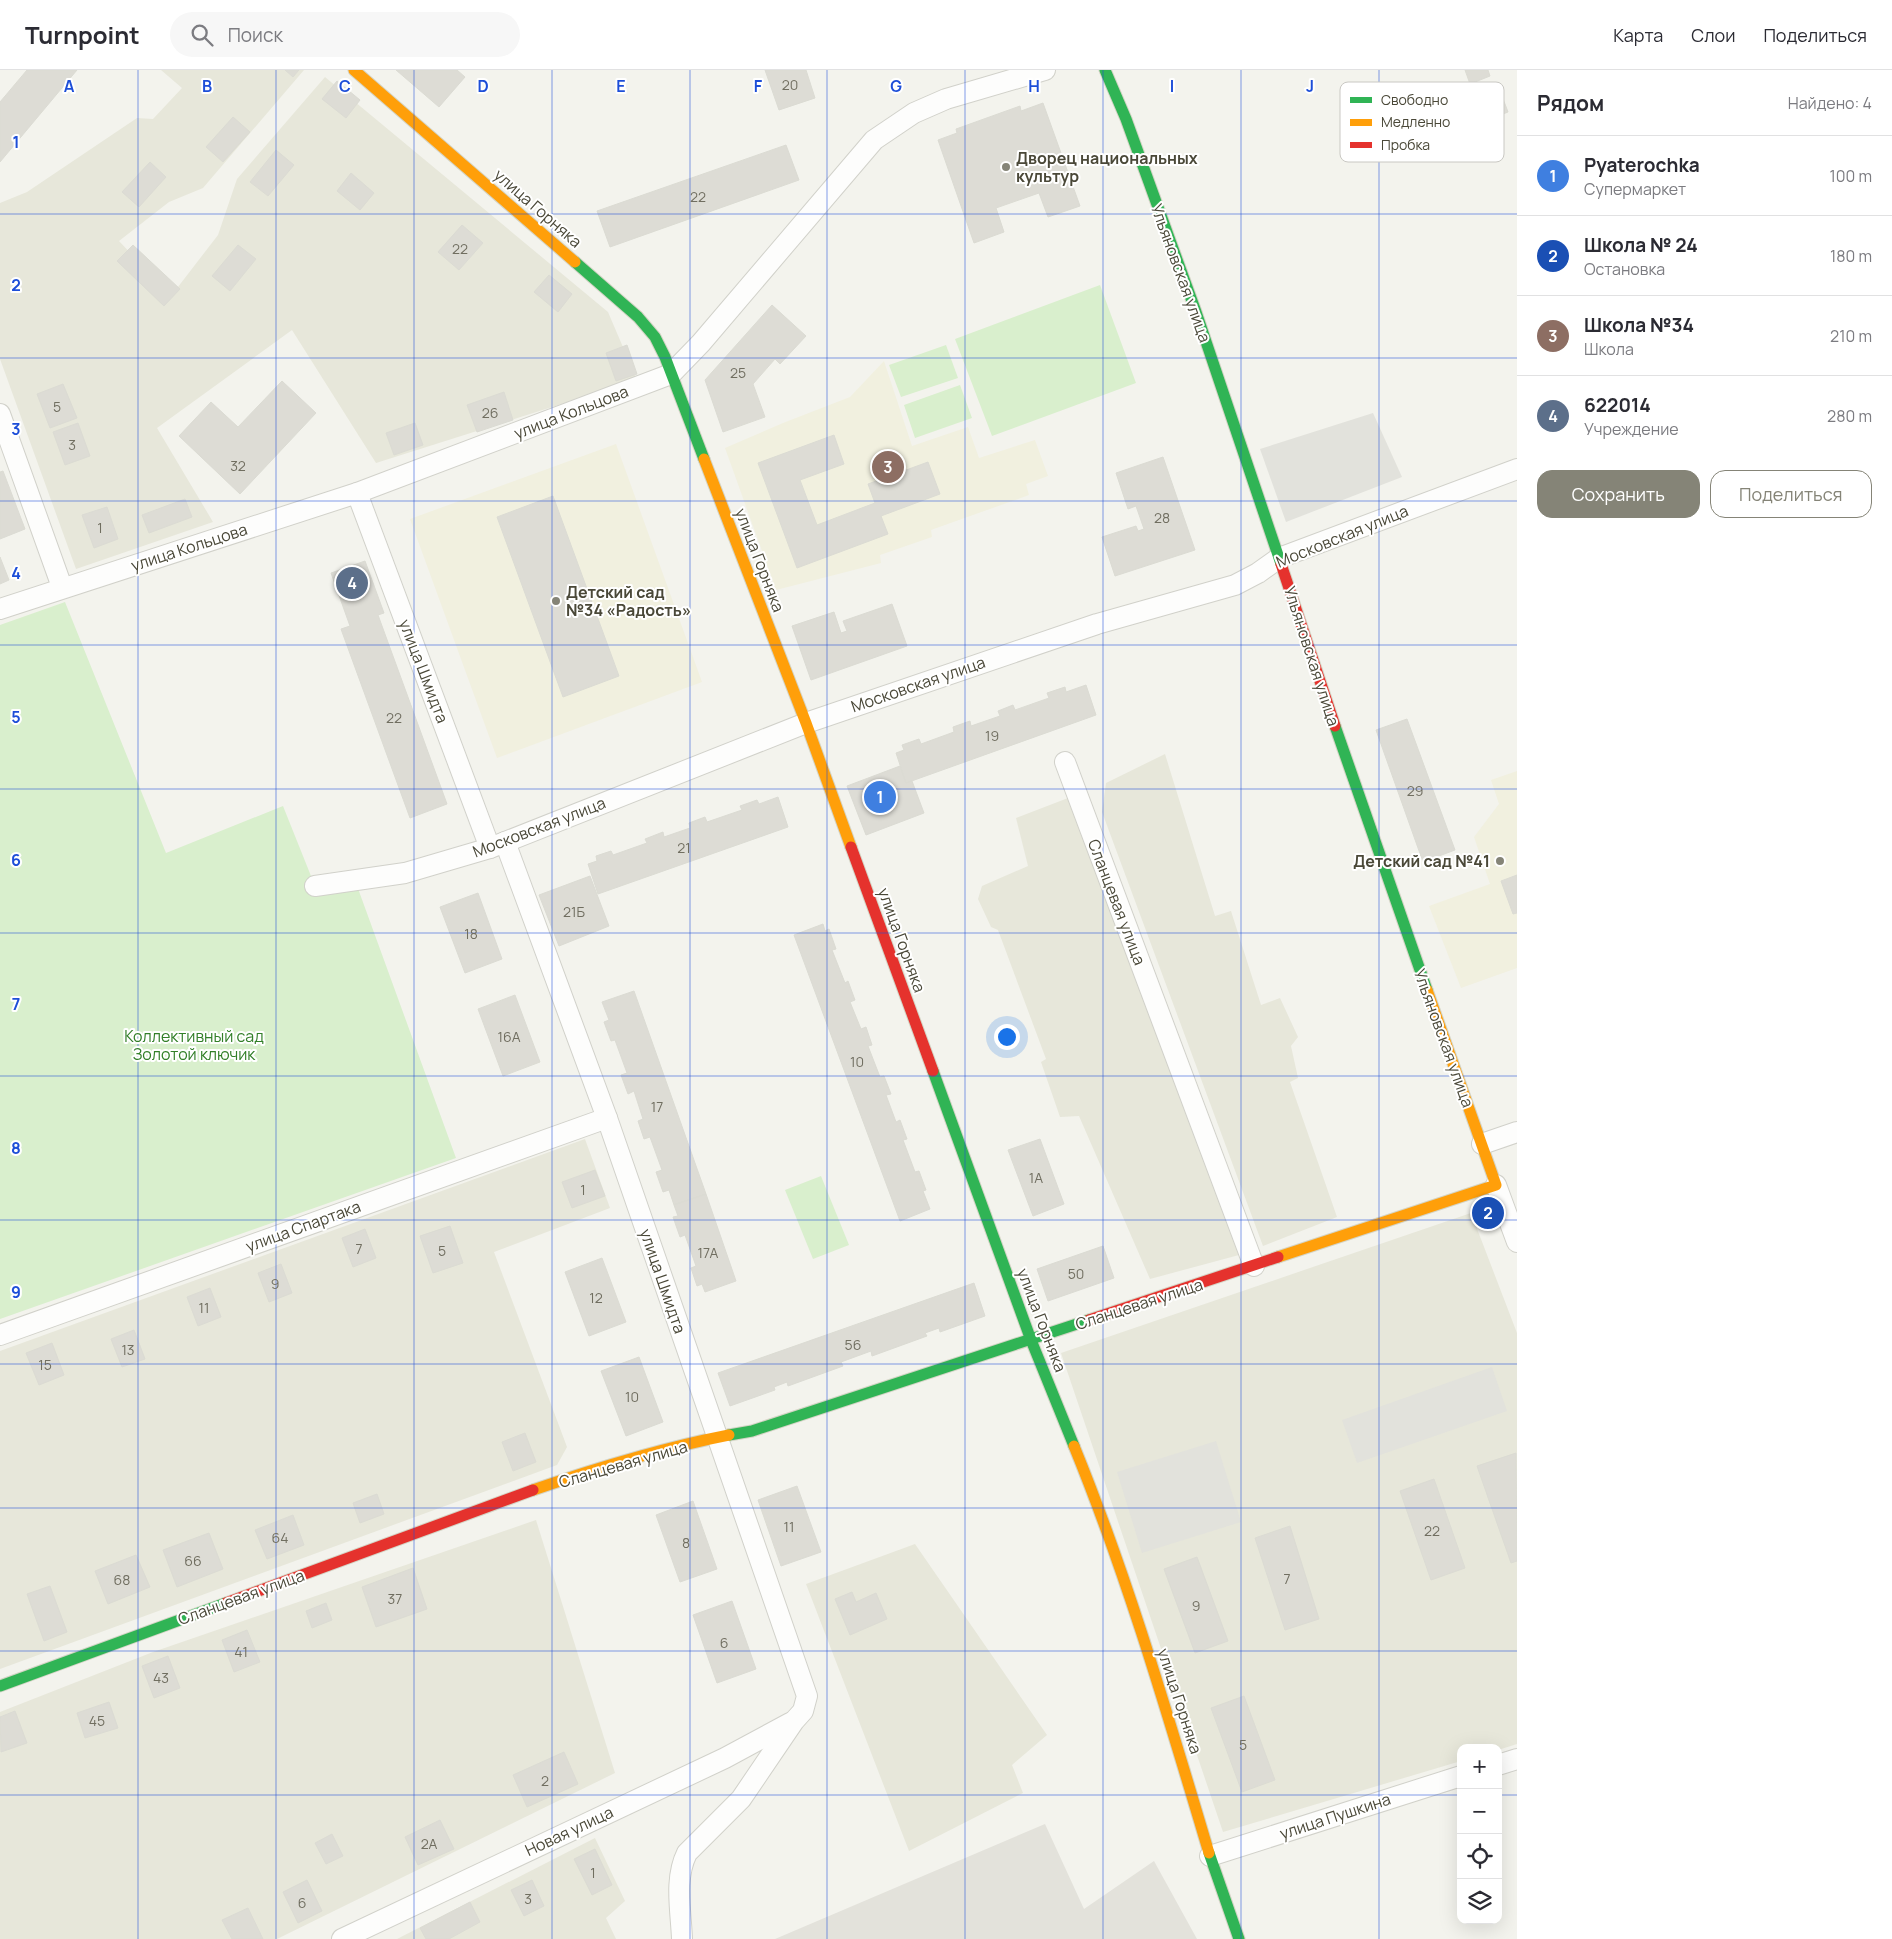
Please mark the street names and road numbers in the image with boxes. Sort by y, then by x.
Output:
street label: улица Горняка [489,164,587,252]
street label: Ульяновская улица [1146,201,1216,345]
street label: улица Кольцова [511,380,631,444]
street label: Московская улица [1273,499,1411,573]
street label: улица Горняка [730,505,790,615]
street label: улица Кольцова [128,518,250,576]
street label: Ульяновская улица [1279,583,1345,729]
street label: улица Шмидта [394,616,454,726]
street label: Московская улица [848,651,988,717]
street label: Московская улица [469,792,609,862]
street label: Сланцевая улица [1083,836,1151,968]
street label: улица Горняка [873,885,931,995]
street label: Ульяновская улица [1409,966,1479,1110]
street label: улица Спартака [242,1195,364,1257]
street label: улица Шмидта [635,1226,691,1336]
street label: улица Горняка [1012,1265,1072,1375]
street label: Сланцевая улица [1072,1273,1206,1335]
street label: Сланцевая улица [556,1435,690,1493]
street label: Сланцевая улица [175,1564,307,1630]
street label: улица Горняка [1153,1645,1207,1757]
street label: улица Пушкина [1277,1788,1393,1844]
street label: Новая улица [521,1801,617,1861]

